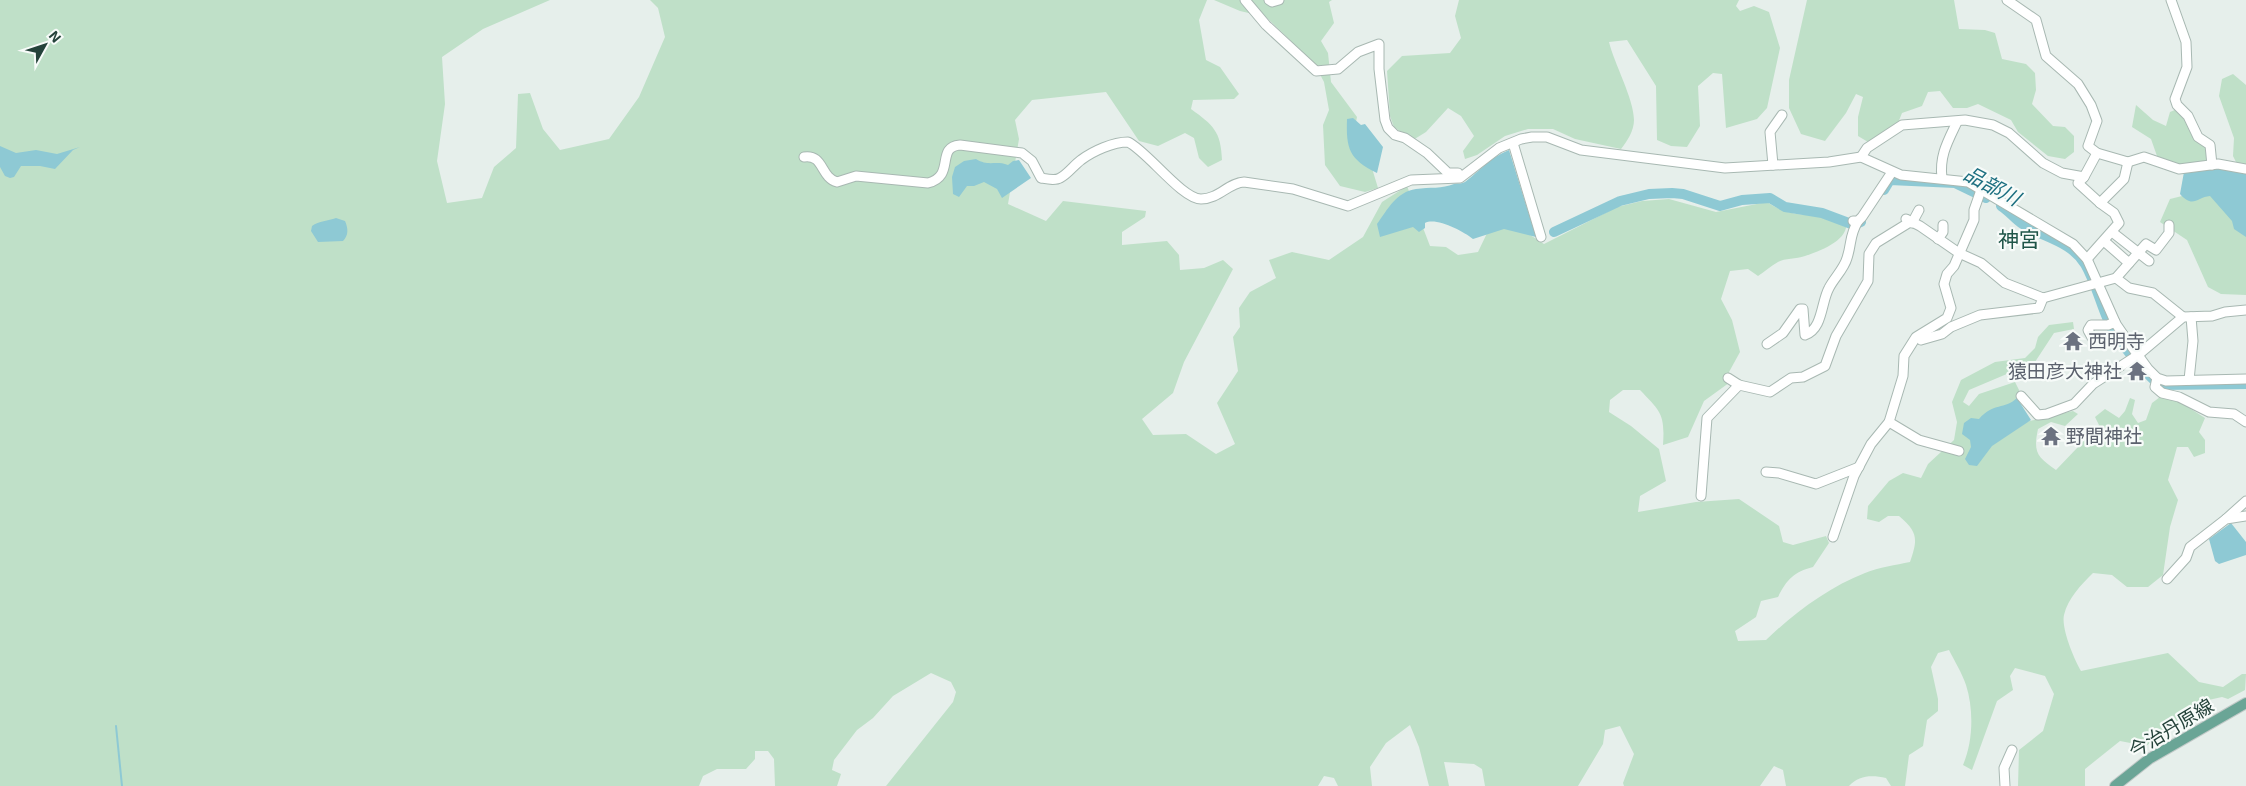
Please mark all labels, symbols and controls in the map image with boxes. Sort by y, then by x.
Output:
north arrow [20,20,70,70]
text: N [46,27,65,46]
water label: 品部川 [1960,160,2026,211]
district label: 神宮 [1998,226,2040,251]
place label: 西明寺 [2088,329,2145,352]
temple icon: 西明寺 [2062,330,2084,352]
place label: 猿田彦大神社 [2008,359,2122,382]
temple icon: 猿田彦大神社 [2126,360,2148,382]
place label: 野間神社 [2066,424,2142,447]
temple icon: 野間神社 [2040,425,2062,447]
street label: 今治丹原線 [2124,693,2217,762]

